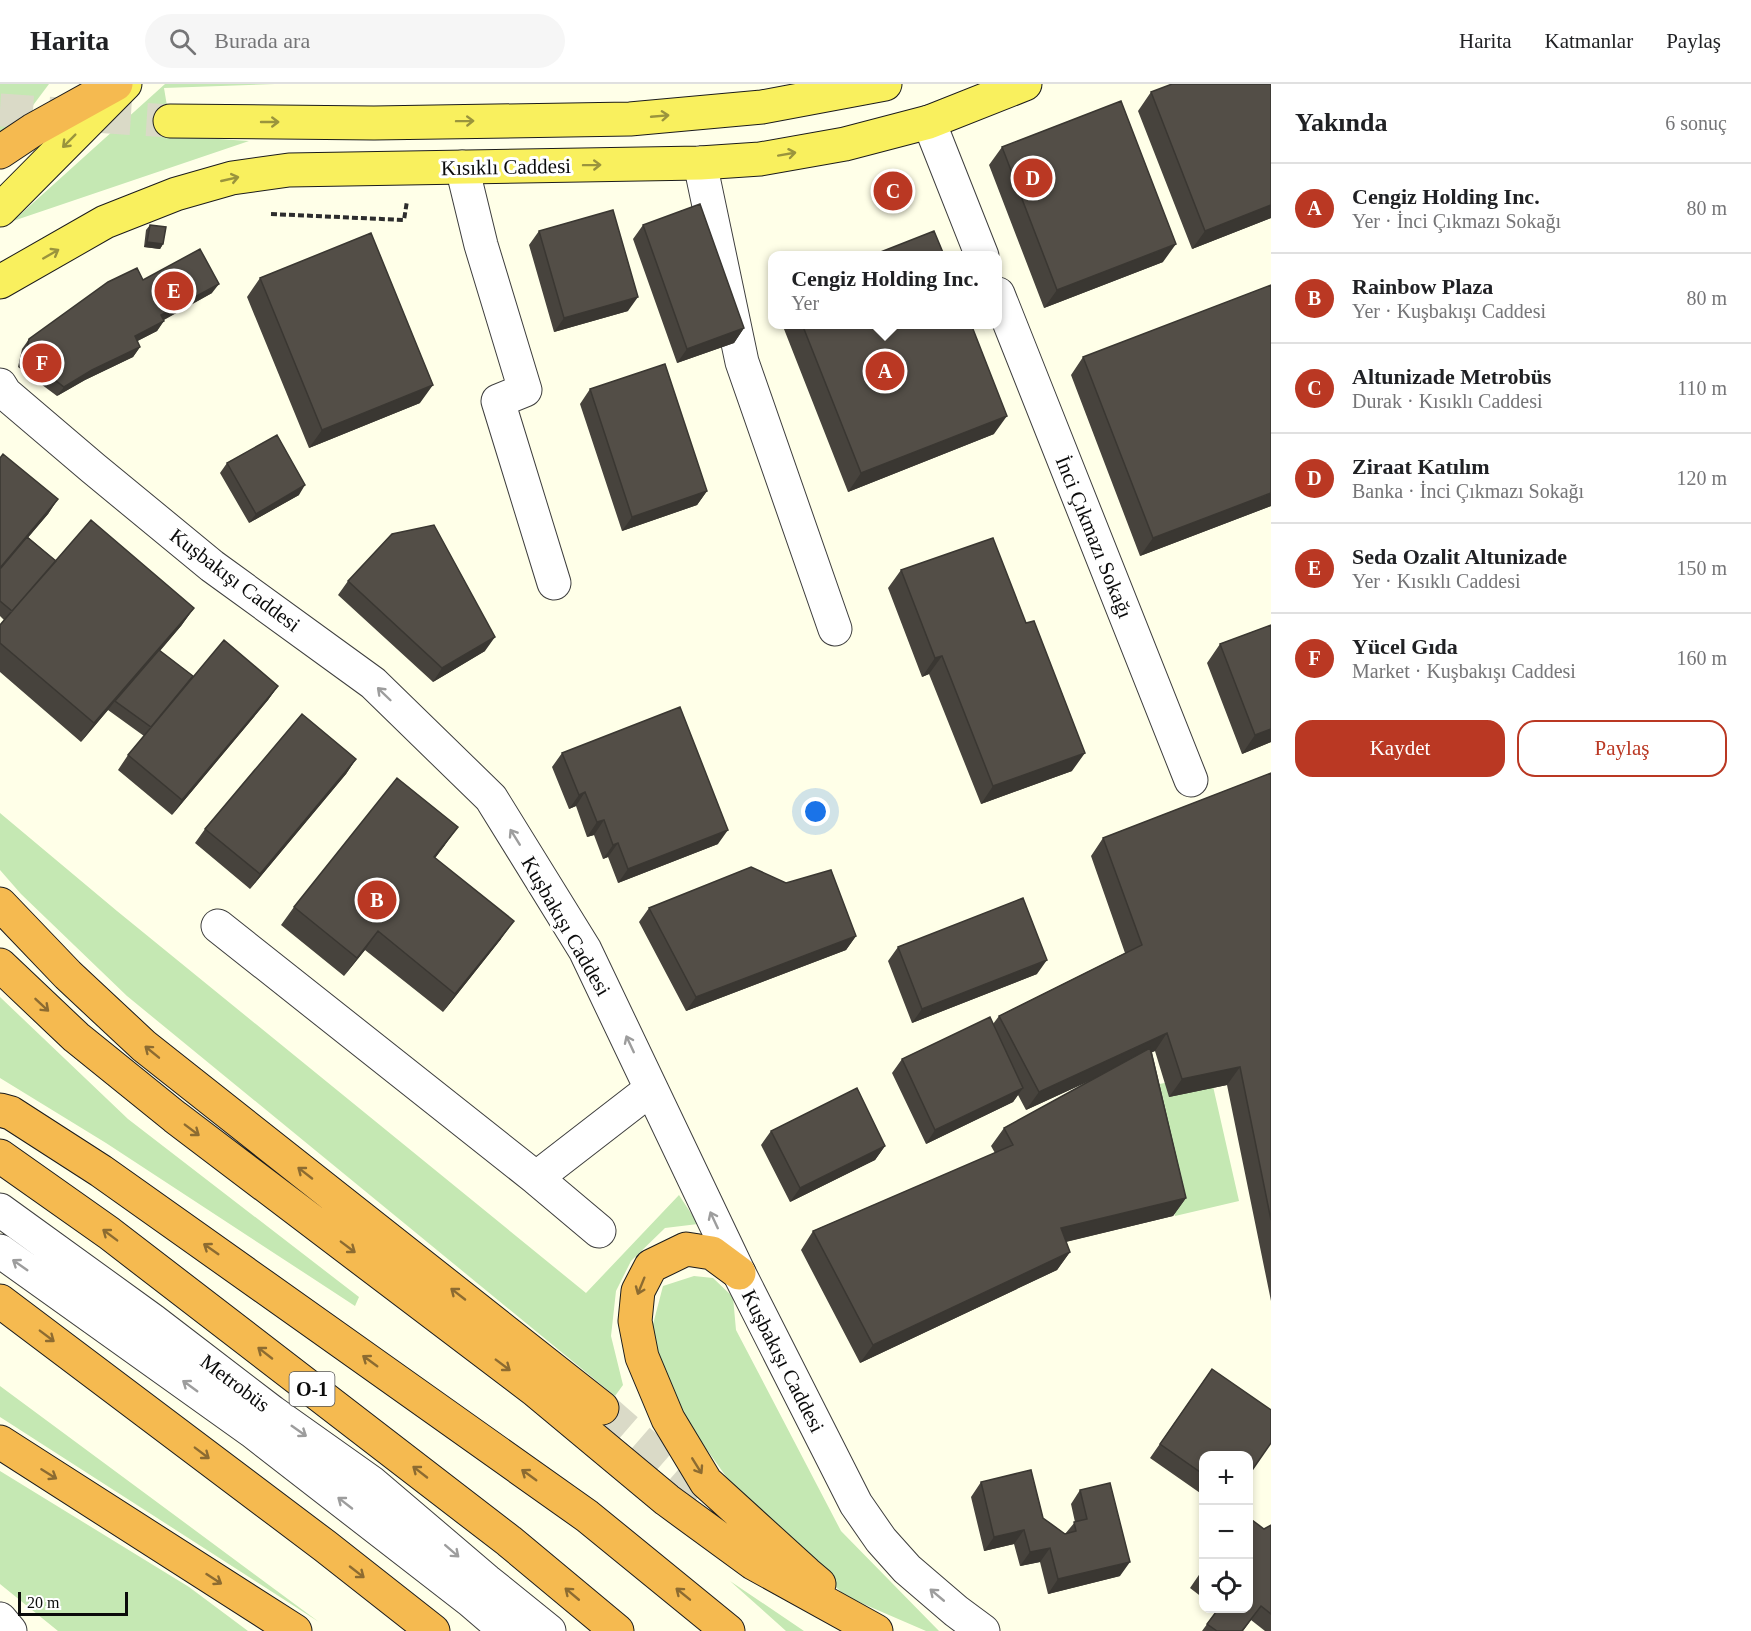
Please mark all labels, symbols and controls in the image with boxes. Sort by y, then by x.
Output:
search box [145,14,565,68]
text: Harita [30,25,109,56]
icon: search [166,25,199,58]
text: Burada ara [214,28,310,53]
text: Harita [1459,29,1512,53]
text: Katmanlar [1545,29,1633,53]
text: Paylaş [1666,29,1721,53]
text: Yakında [1295,108,1388,137]
one-way arrow [650,111,670,122]
text: 6 sonuç [1665,112,1727,134]
one-way arrow [260,116,280,128]
one-way arrow [455,116,475,127]
one-way arrow [61,133,76,148]
one-way arrow [776,149,796,160]
street label: Kısıklı Caddesi [441,154,571,180]
pin: D [1014,156,1052,200]
one-way arrow [582,159,602,171]
pin: C [874,168,912,214]
one-way arrow [220,173,239,184]
text: Cengiz Holding Inc. [1352,184,1540,209]
text: A [1307,197,1322,219]
text: 80 m [1686,197,1727,219]
text: Yer · İnci Çıkmazı Sokağı [1352,210,1561,232]
one-way arrow [42,247,59,259]
popup [768,251,1002,329]
text: Cengiz Holding Inc. [791,266,979,291]
pin: E [154,268,194,314]
text: Rainbow Plaza [1352,274,1493,299]
text: B [1308,287,1321,309]
text: 80 m [1686,287,1727,309]
text: Yer [791,292,819,314]
text: Yer · Kuşbakışı Caddesi [1352,300,1546,322]
pin: F [22,340,62,386]
pin: A [866,348,904,394]
text: Altunizade Metrobüs [1352,364,1551,389]
text: C [1307,377,1322,399]
text: 110 m [1677,377,1727,399]
text: Durak · Kısıklı Caddesi [1352,390,1543,412]
street label: İnci Çıkmazı Sokağı [1051,452,1138,622]
text: Ziraat Katılım [1352,454,1489,479]
text: D [1307,467,1322,489]
text: 120 m [1676,467,1727,489]
text: Banka · İnci Çıkmazı Sokağı [1352,480,1584,502]
street label: Kuşbakışı Caddesi [165,523,305,637]
text: Seda Ozalit Altunizade [1352,544,1567,569]
text: E [1308,557,1321,579]
text: 150 m [1676,557,1727,579]
text: Yer · Kısıklı Caddesi [1352,570,1521,592]
text: Yücel Gıda [1352,634,1458,659]
text: F [1308,647,1321,669]
text: 160 m [1676,647,1727,669]
text: Market · Kuşbakışı Caddesi [1352,660,1576,682]
one-way arrow [377,687,392,701]
button: Kaydet [1295,720,1505,777]
button: Paylaş [1517,720,1727,777]
your location [801,797,830,826]
one-way arrow [508,829,520,846]
street label: Kuşbakışı Caddesi [516,852,616,1000]
pin: B [358,878,397,922]
one-way arrow [34,998,49,1012]
one-way arrow [623,1036,635,1054]
one-way arrow [144,1045,160,1058]
one-way arrow [184,1123,200,1136]
one-way arrow [297,1166,313,1179]
one-way arrow [707,1212,719,1230]
one-way arrow [103,1228,119,1241]
one-way arrow [339,1241,355,1254]
one-way arrow [203,1243,220,1255]
one-way arrow [13,1259,29,1271]
one-way arrow [635,1277,646,1295]
street label: Kuşbakışı Caddesi [737,1286,829,1436]
one-way arrow [450,1287,466,1300]
one-way arrow [39,1329,55,1342]
one-way arrow [257,1347,273,1360]
street label: Metrobüs [196,1349,274,1417]
one-way arrow [363,1355,379,1367]
one-way arrow [495,1359,511,1372]
road number: O-1 [290,1372,334,1406]
one-way arrow [182,1380,198,1392]
one-way arrow [291,1425,307,1437]
one-way arrow [194,1447,210,1460]
map controls [1199,1451,1253,1613]
button: + [1199,1451,1253,1505]
one-way arrow [691,1457,703,1474]
one-way arrow [412,1466,428,1479]
one-way arrow [40,1468,57,1480]
one-way arrow [521,1469,538,1481]
one-way arrow [337,1497,353,1510]
button: − [1199,1505,1253,1559]
one-way arrow [444,1545,460,1558]
button: locate [1199,1559,1253,1613]
one-way arrow [349,1565,365,1578]
one-way arrow [205,1573,221,1585]
one-way arrow [564,1587,580,1600]
one-way arrow [676,1587,691,1601]
one-way arrow [930,1588,945,1602]
scale bar [18,1589,128,1616]
text: 20 m [27,1594,59,1611]

